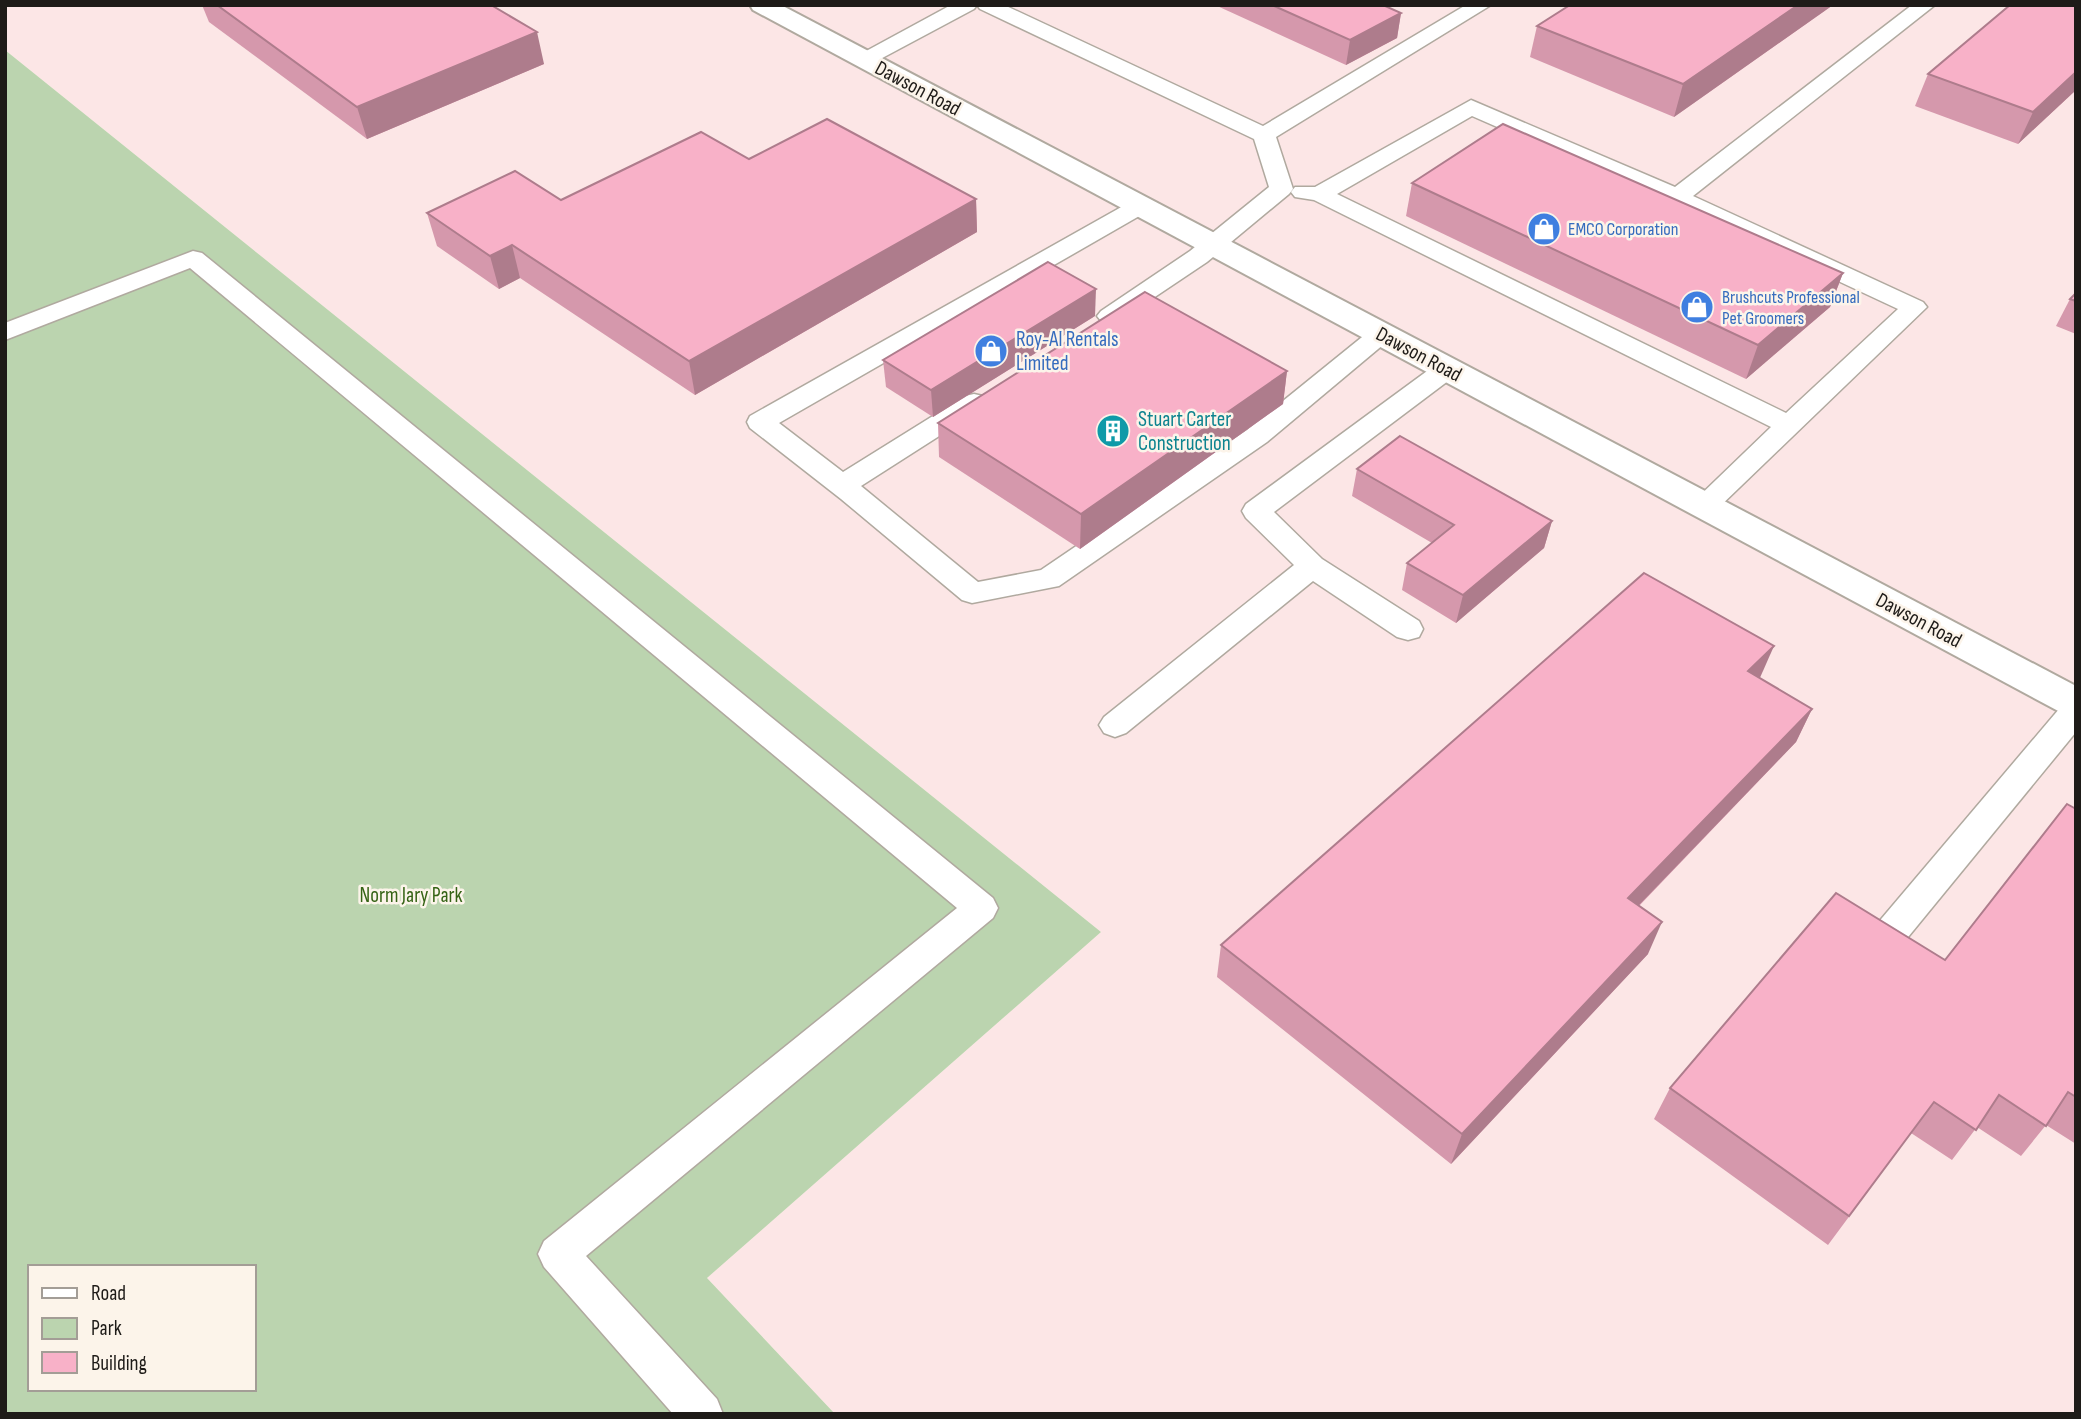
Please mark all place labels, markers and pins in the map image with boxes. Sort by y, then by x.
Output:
shop icon: EMCO Corporation [1525,210,1563,248]
place label: EMCO Corporation [1568,219,1678,240]
place label: Brushcuts Professional Pet Groomers [1722,287,1860,329]
shop icon: Brushcuts Professional Pet Groomers [1678,288,1716,326]
place label: Roy-Al Rentals Limited [1016,327,1119,376]
shop icon: Roy-Al Rentals Limited [972,332,1010,370]
place label: Stuart Carter Construction [1138,407,1231,456]
building icon: Stuart Carter Construction [1094,412,1132,450]

